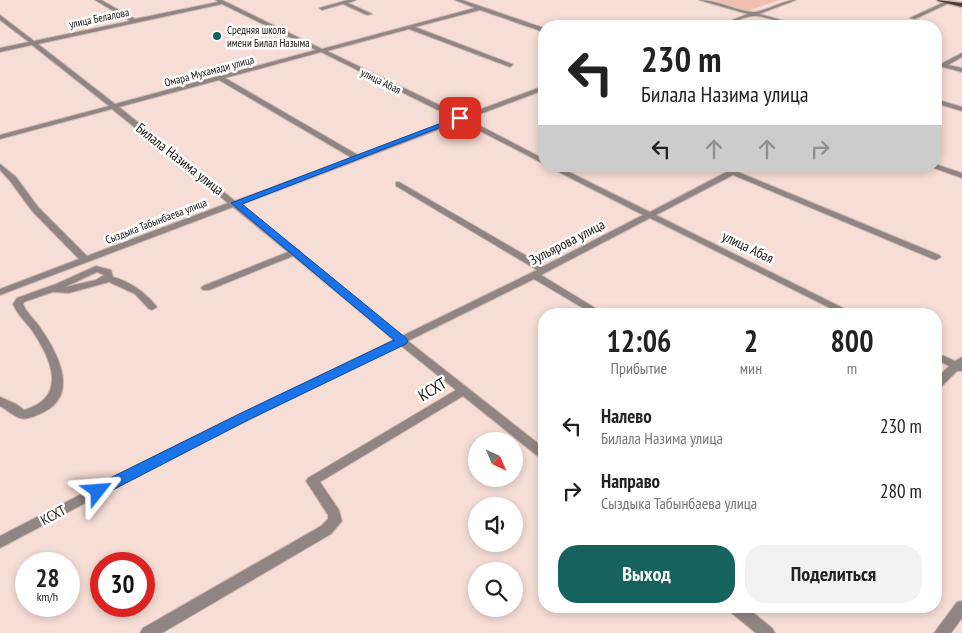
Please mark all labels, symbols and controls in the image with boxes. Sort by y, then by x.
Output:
street label: улица Белалова [68,5,130,31]
place label: Средняя школа имени Билал Назыма [227,23,310,50]
marker: Средняя школа имени Билал Назыма [211,30,223,42]
text: 230 m [641,36,722,82]
icon: left [558,40,623,105]
street label: Омара Мухамади улица [163,52,255,90]
street label: улица Абая [359,65,403,97]
text: Билала Назима улица [641,80,809,108]
pin [439,97,481,139]
icon: arrive [446,104,474,132]
street label: Билала Назима улица [132,119,228,199]
icon: left [647,135,675,163]
icon: ahead [700,135,728,163]
icon: ahead [753,135,781,163]
icon: right [806,135,834,163]
street label: Сыздыка Табынбаева улица [103,195,209,247]
street label: Зульярова улица [526,215,608,269]
street label: улица Абая [719,227,777,267]
text: 12:06 [606,321,671,360]
text: 2 [744,321,758,360]
text: 800 [831,321,874,360]
text: Прибытие [611,358,667,378]
text: мин [740,358,762,378]
text: m [847,358,857,378]
street label: КСХТ [414,373,450,405]
text: Налево [601,404,652,428]
icon: left [558,412,586,440]
text: 230 m [880,414,922,438]
text: Билала Назима улица [601,428,723,448]
north arrow [468,432,522,488]
map controls [468,432,523,617]
position arrow [71,464,123,516]
text: Направо [601,469,660,493]
icon: right [558,477,586,505]
text: 280 m [880,479,922,503]
text: Сыздыка Табынбаева улица [601,493,757,513]
button: sound [468,497,523,552]
street label: КСХТ [37,501,69,529]
button: Выход [558,545,735,603]
button: Поделиться [745,545,922,603]
speed limit sign: 30 [90,552,155,617]
text: 28 [36,562,59,594]
button: search [468,562,523,617]
text: km/h [37,589,58,604]

